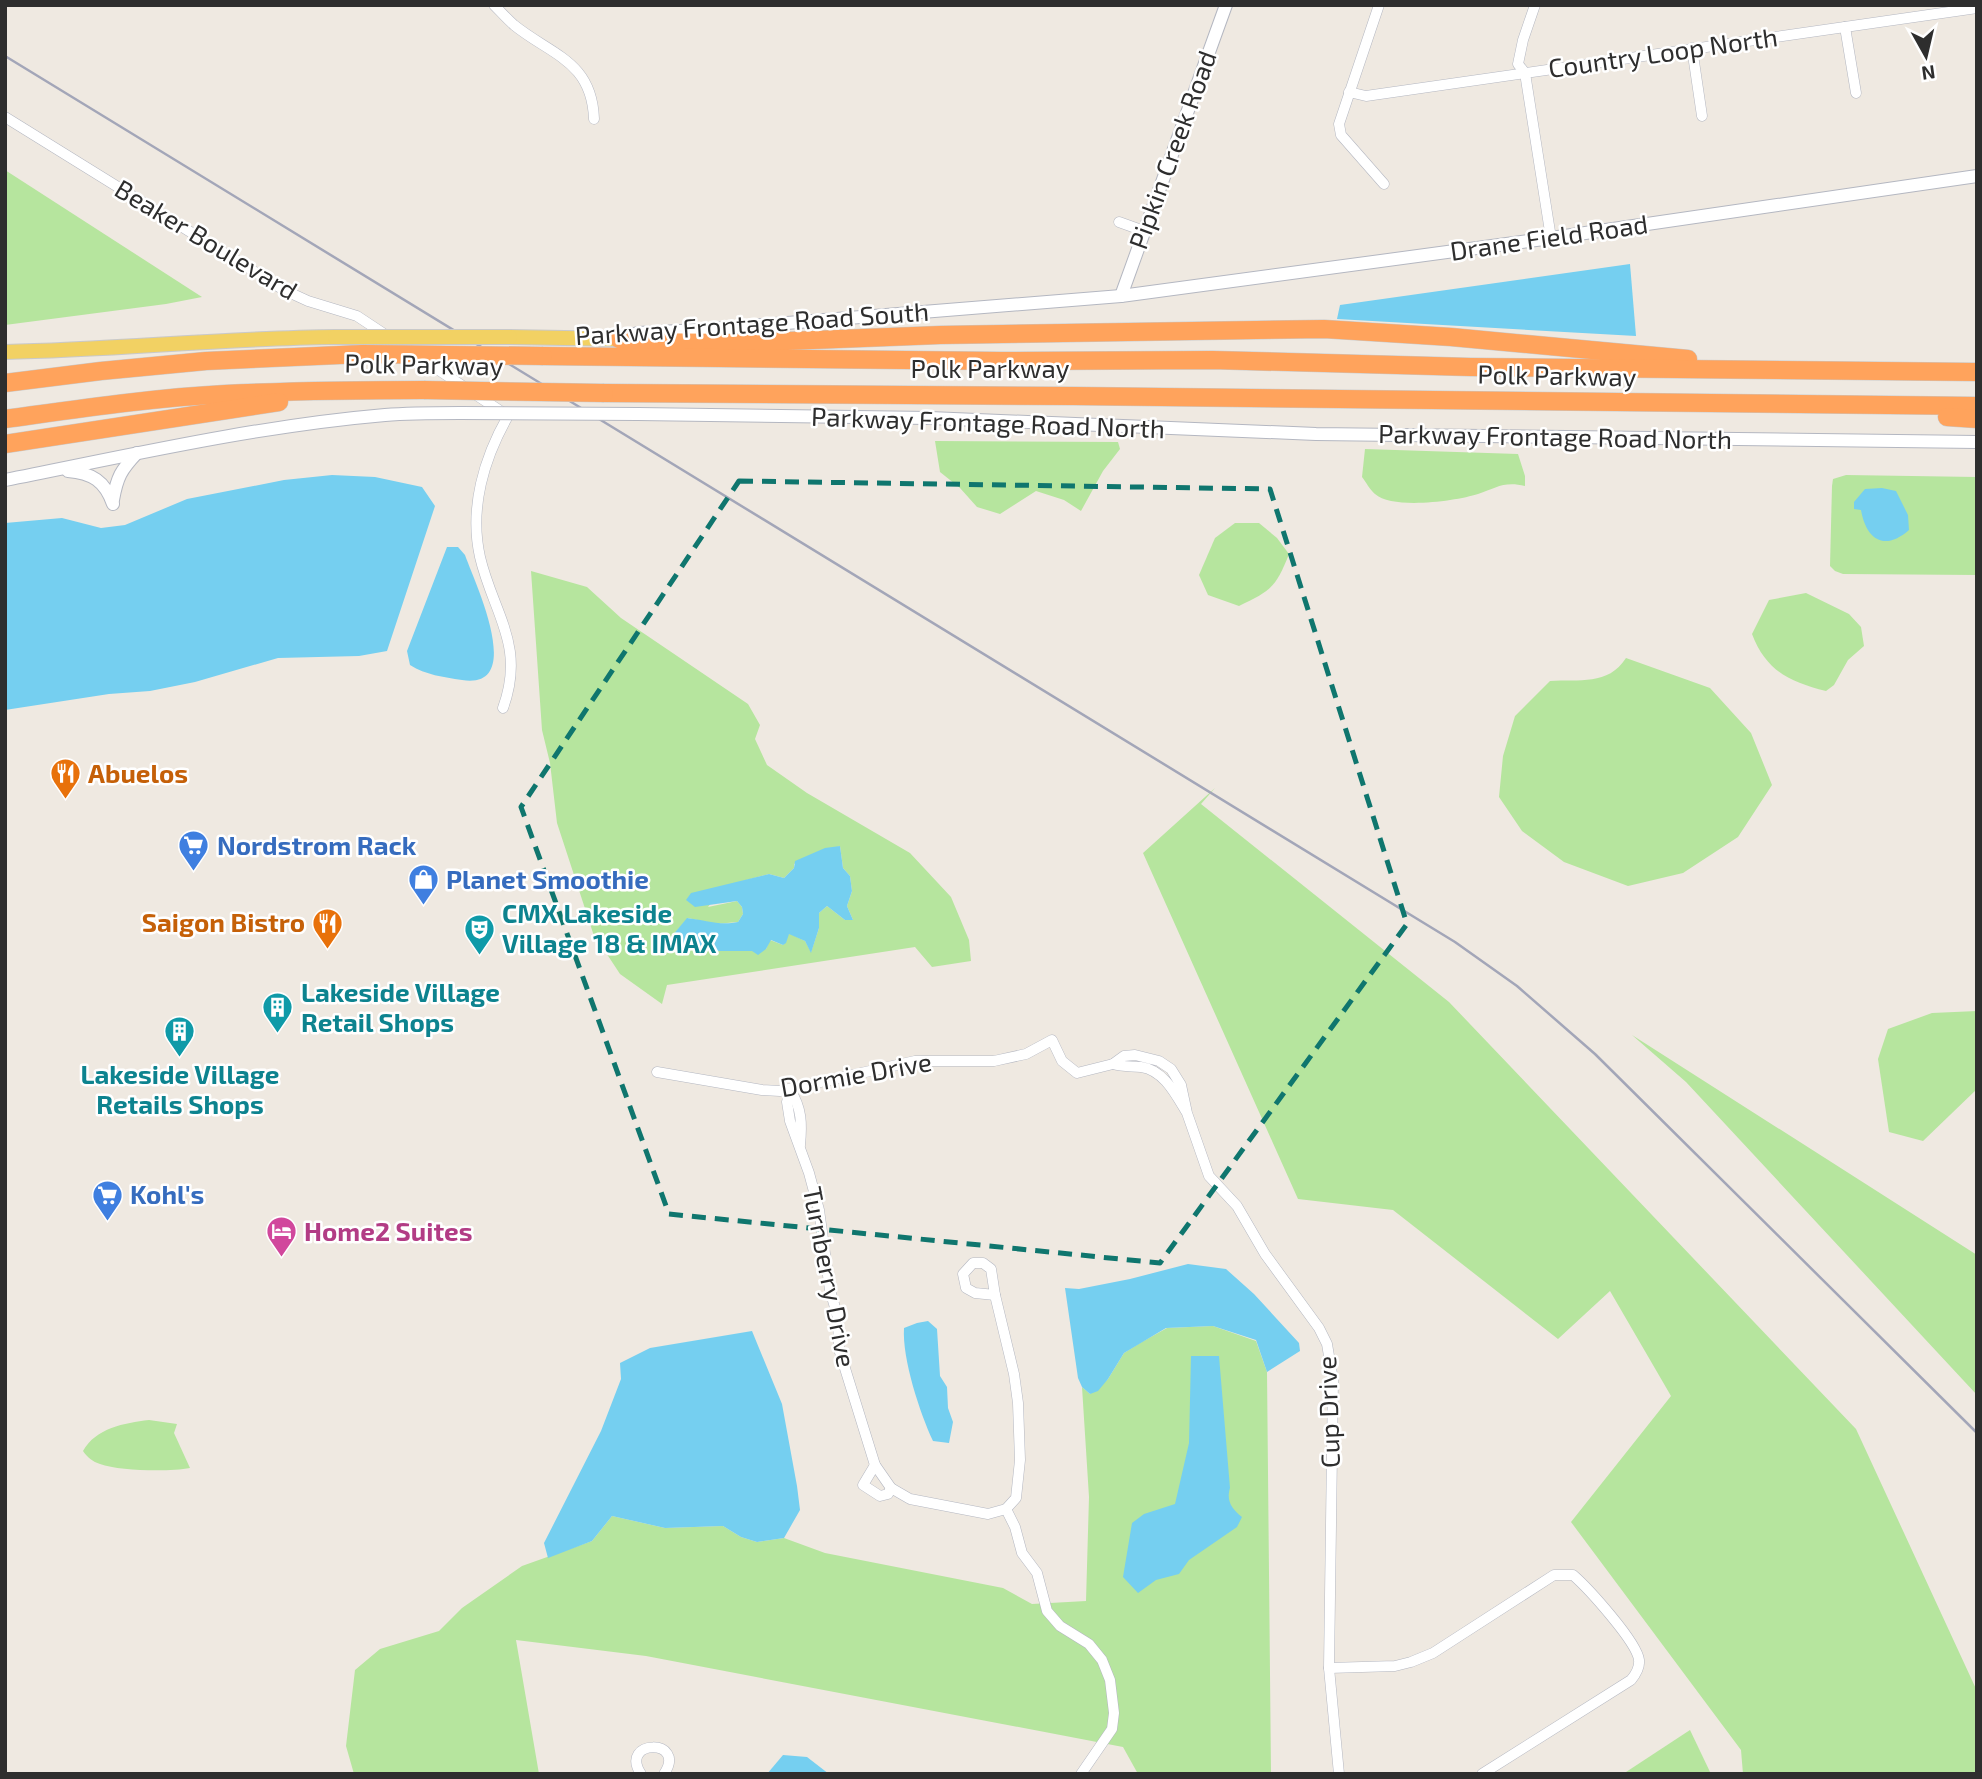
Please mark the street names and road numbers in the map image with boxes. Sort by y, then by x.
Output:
street label: Country Loop North [1546,20,1779,83]
street label: Pipkin Creek Road [1121,46,1222,253]
street label: Beaker Boulevard [110,172,304,305]
street label: Drane Field Road [1448,207,1650,266]
street label: Parkway Frontage Road South [574,295,930,350]
street label: Polk Parkway [344,347,504,380]
street label: Polk Parkway [911,352,1070,383]
street label: Polk Parkway [1477,358,1637,391]
street label: Parkway Frontage Road North [811,400,1165,443]
street label: Parkway Frontage Road North [1378,417,1732,454]
street label: Dormie Drive [778,1045,934,1102]
street label: Turnberry Drive [798,1184,863,1370]
street label: Cup Drive [1310,1355,1345,1469]

